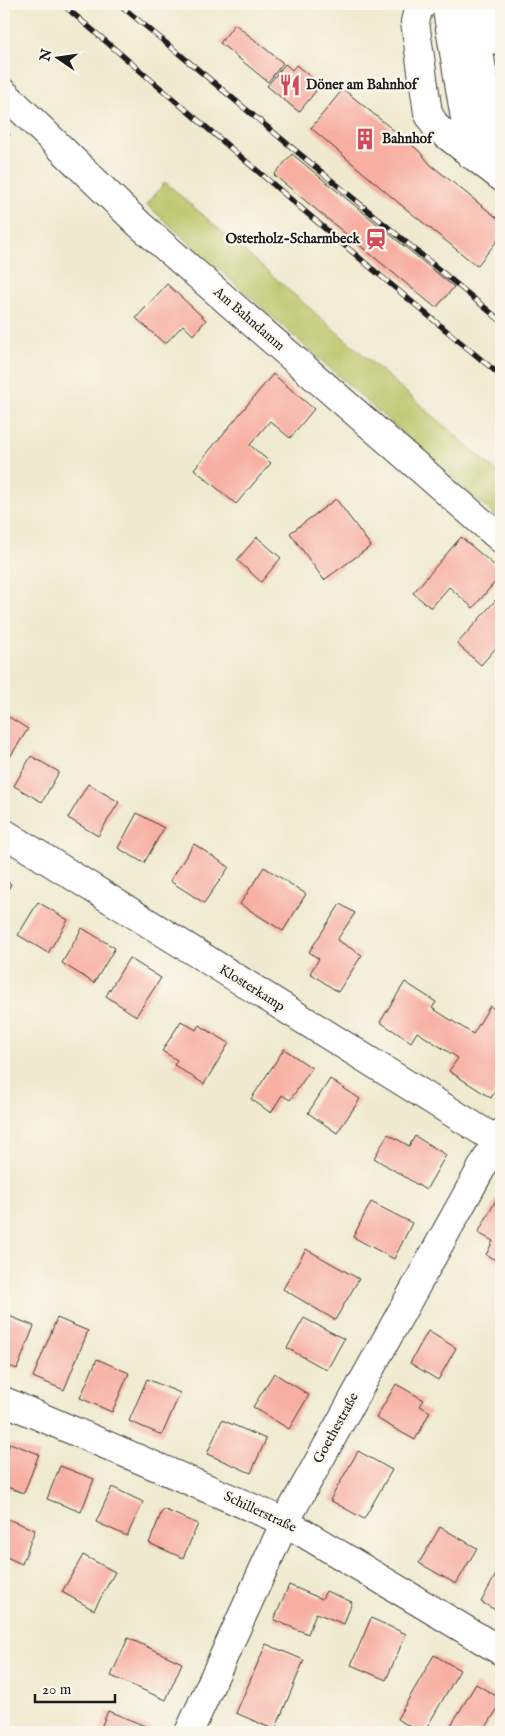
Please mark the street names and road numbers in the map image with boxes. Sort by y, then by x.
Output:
street label: Am Bahndamm [209,282,289,355]
street label: Klosterkamp [216,961,289,1016]
street label: Goethestraße [309,1389,363,1467]
street label: Schillerstraße [221,1487,300,1537]

